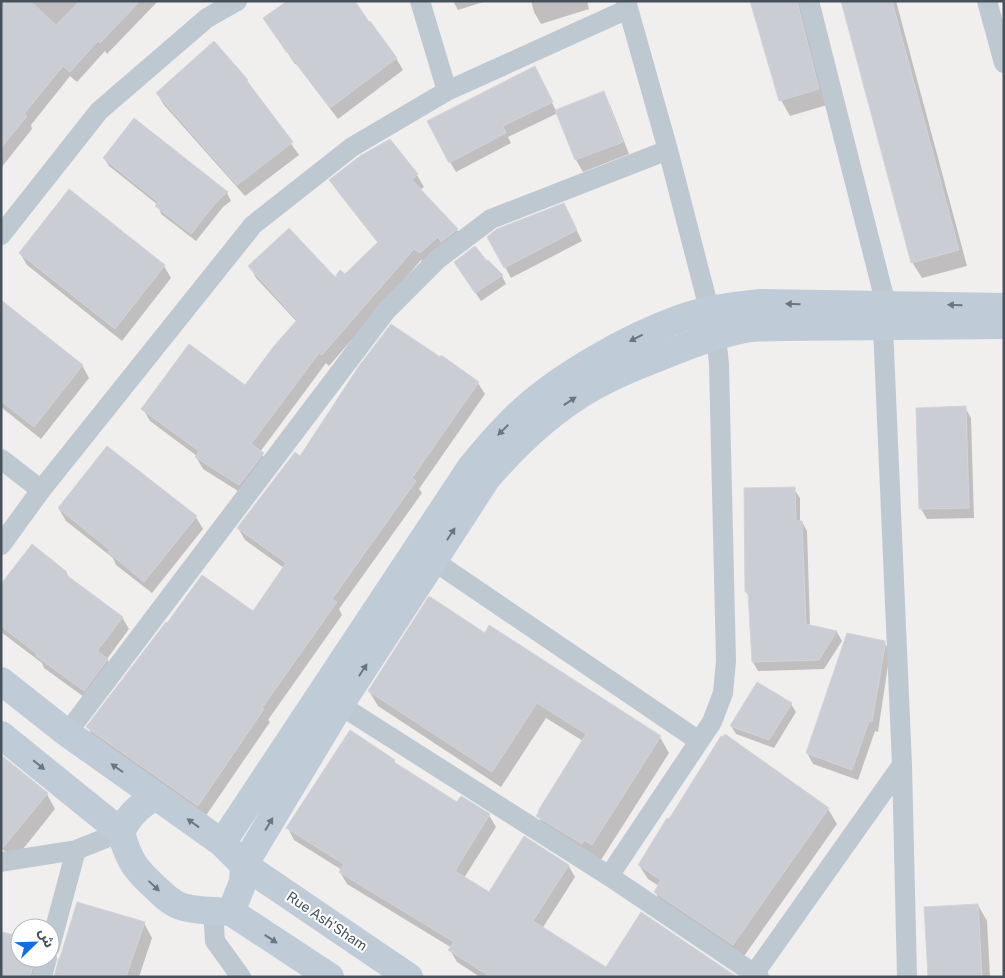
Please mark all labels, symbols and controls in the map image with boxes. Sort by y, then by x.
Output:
one-way arrow [784,300,800,308]
one-way arrow [947,301,963,309]
one-way arrow [629,334,643,342]
one-way arrow [563,396,577,406]
one-way arrow [497,424,509,436]
one-way arrow [446,527,456,540]
one-way arrow [358,663,367,677]
one-way arrow [32,760,45,771]
one-way arrow [110,763,123,773]
one-way arrow [264,817,273,830]
one-way arrow [186,818,200,828]
one-way arrow [147,880,159,892]
street label: Rue Ash'Sham [284,888,370,954]
north arrow [10,918,60,968]
text: ش [36,926,58,950]
one-way arrow [265,934,278,944]

